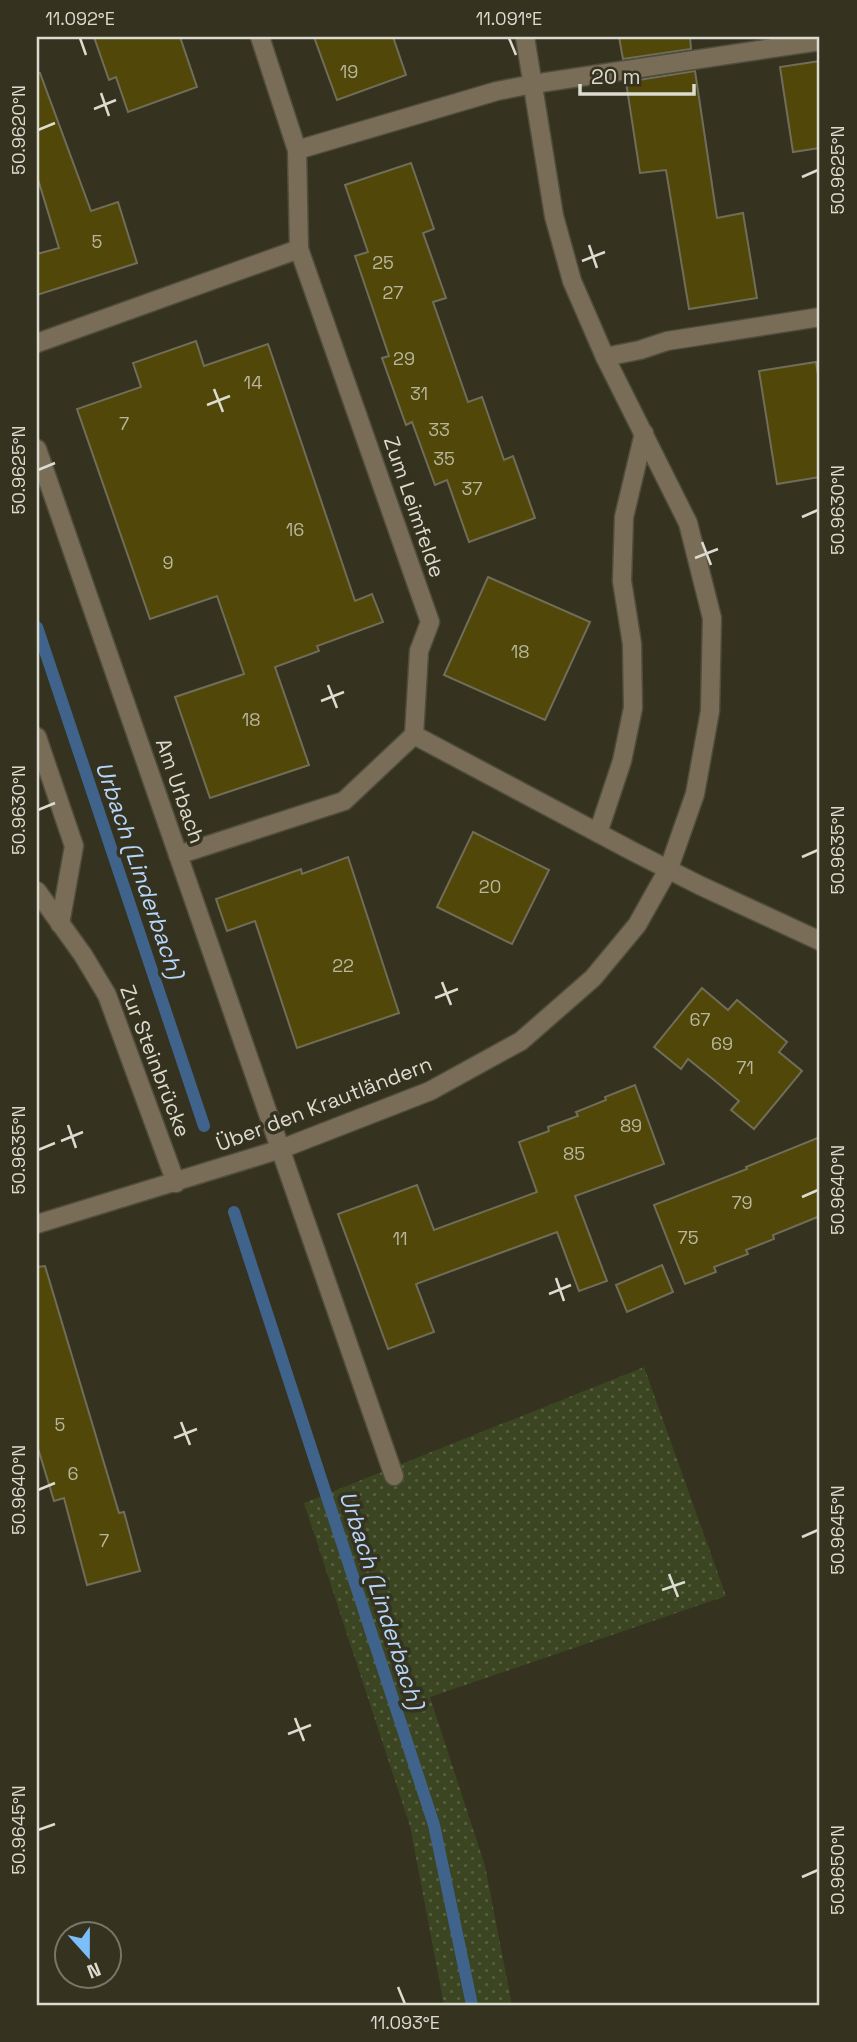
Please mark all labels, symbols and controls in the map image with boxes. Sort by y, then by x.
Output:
text: 11.092°E [45,7,115,30]
text: 11.091°E [476,7,542,30]
scale bar [580,52,694,96]
house number: 19 [340,60,358,83]
text: 20 m [591,63,641,90]
text: 50.9620°N [7,85,30,175]
text: 50.9625°N [826,126,849,215]
house number: 5 [92,230,102,253]
house number: 25 [372,251,394,274]
house number: 27 [383,281,403,304]
house number: 29 [393,347,415,370]
house number: 14 [244,371,262,394]
house number: 31 [410,382,428,405]
house number: 7 [119,412,129,435]
house number: 33 [428,418,450,441]
text: 50.9625°N [7,426,30,515]
street label: Zum Leimfelde [378,433,451,581]
house number: 35 [433,447,455,470]
text: 50.9630°N [826,465,849,555]
house number: 37 [461,477,483,500]
house number: 16 [286,518,304,541]
house number: 9 [162,551,174,574]
house number: 18 [511,640,529,663]
house number: 18 [242,708,260,731]
street label: Am Urbach [150,735,211,847]
water label: Urbach (Linderbach) [89,757,192,985]
text: 50.9630°N [7,765,30,855]
text: 50.9635°N [826,805,849,895]
house number: 20 [479,875,501,898]
house number: 22 [332,954,354,977]
street label: Zur Steinbrücke [114,981,197,1141]
house number: 67 [690,1008,710,1031]
house number: 69 [711,1032,733,1055]
street label: Über den Krautländern [212,1050,436,1157]
house number: 71 [736,1056,754,1079]
text: 50.9635°N [7,1105,30,1195]
house number: 89 [620,1114,642,1137]
house number: 85 [563,1142,585,1165]
text: 50.9640°N [826,1145,849,1235]
house number: 79 [731,1191,753,1214]
house number: 75 [678,1226,698,1249]
house number: 11 [392,1227,408,1250]
house number: 5 [55,1413,65,1436]
text: 50.9640°N [7,1445,30,1535]
house number: 6 [67,1462,79,1485]
text: 50.9645°N [826,1485,849,1575]
water label: Urbach (Linderbach) [333,1487,432,1715]
house number: 7 [99,1529,109,1552]
text: 50.9645°N [7,1785,30,1875]
text: 50.9650°N [826,1825,849,1915]
north arrow [52,1920,122,1990]
text: N [83,1956,104,1984]
text: 11.093°E [370,2011,440,2034]

